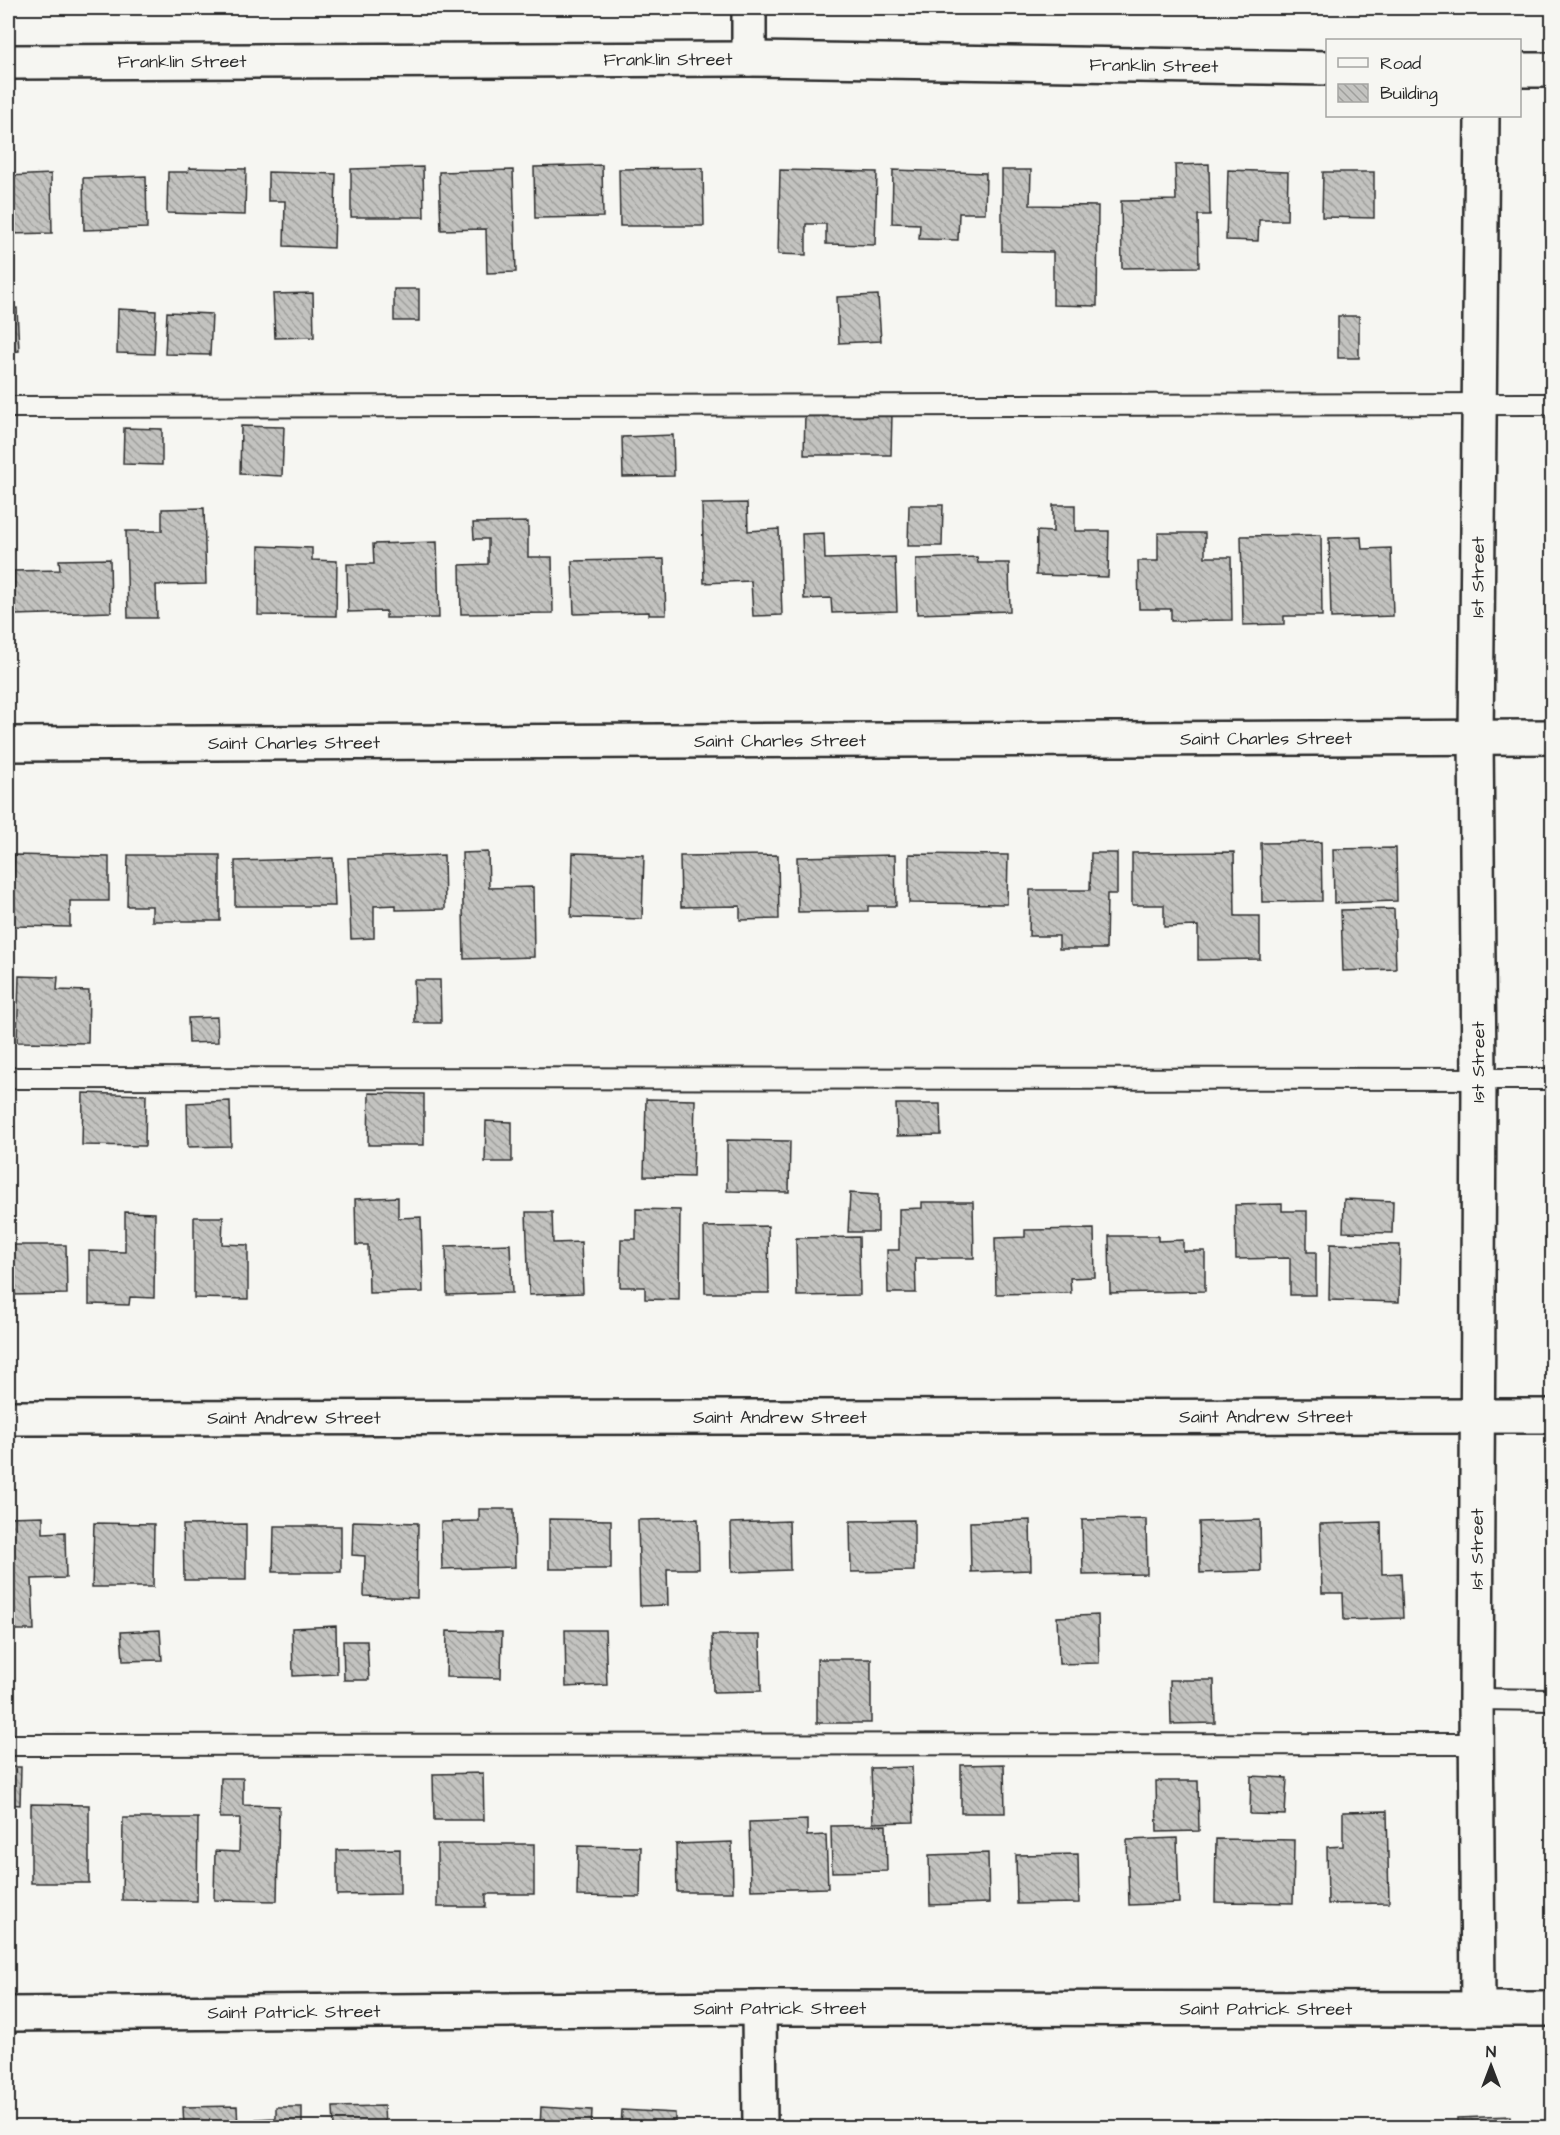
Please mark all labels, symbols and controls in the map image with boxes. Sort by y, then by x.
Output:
legend [1326,39,1521,117]
street label: Franklin Street [603,47,733,73]
street label: Franklin Street [117,49,247,75]
text: Road [1380,51,1421,76]
street label: Franklin Street [1089,52,1219,79]
text: Building [1380,81,1438,107]
street label: 1st Street [1465,535,1491,618]
street label: Saint Charles Street [1180,726,1353,752]
street label: Saint Charles Street [694,728,867,754]
street label: Saint Charles Street [208,730,381,756]
street label: 1st Street [1466,1021,1491,1103]
street label: Saint Andrew Street [1179,1404,1354,1429]
street label: Saint Andrew Street [693,1405,868,1430]
street label: Saint Andrew Street [207,1406,382,1431]
street label: 1st Street [1465,1508,1490,1590]
street label: Saint Patrick Street [693,1996,867,2022]
street label: Saint Patrick Street [1180,1997,1353,2022]
street label: Saint Patrick Street [207,1999,381,2025]
north arrow [1461,2036,1521,2096]
text: N [1486,2041,1496,2063]

